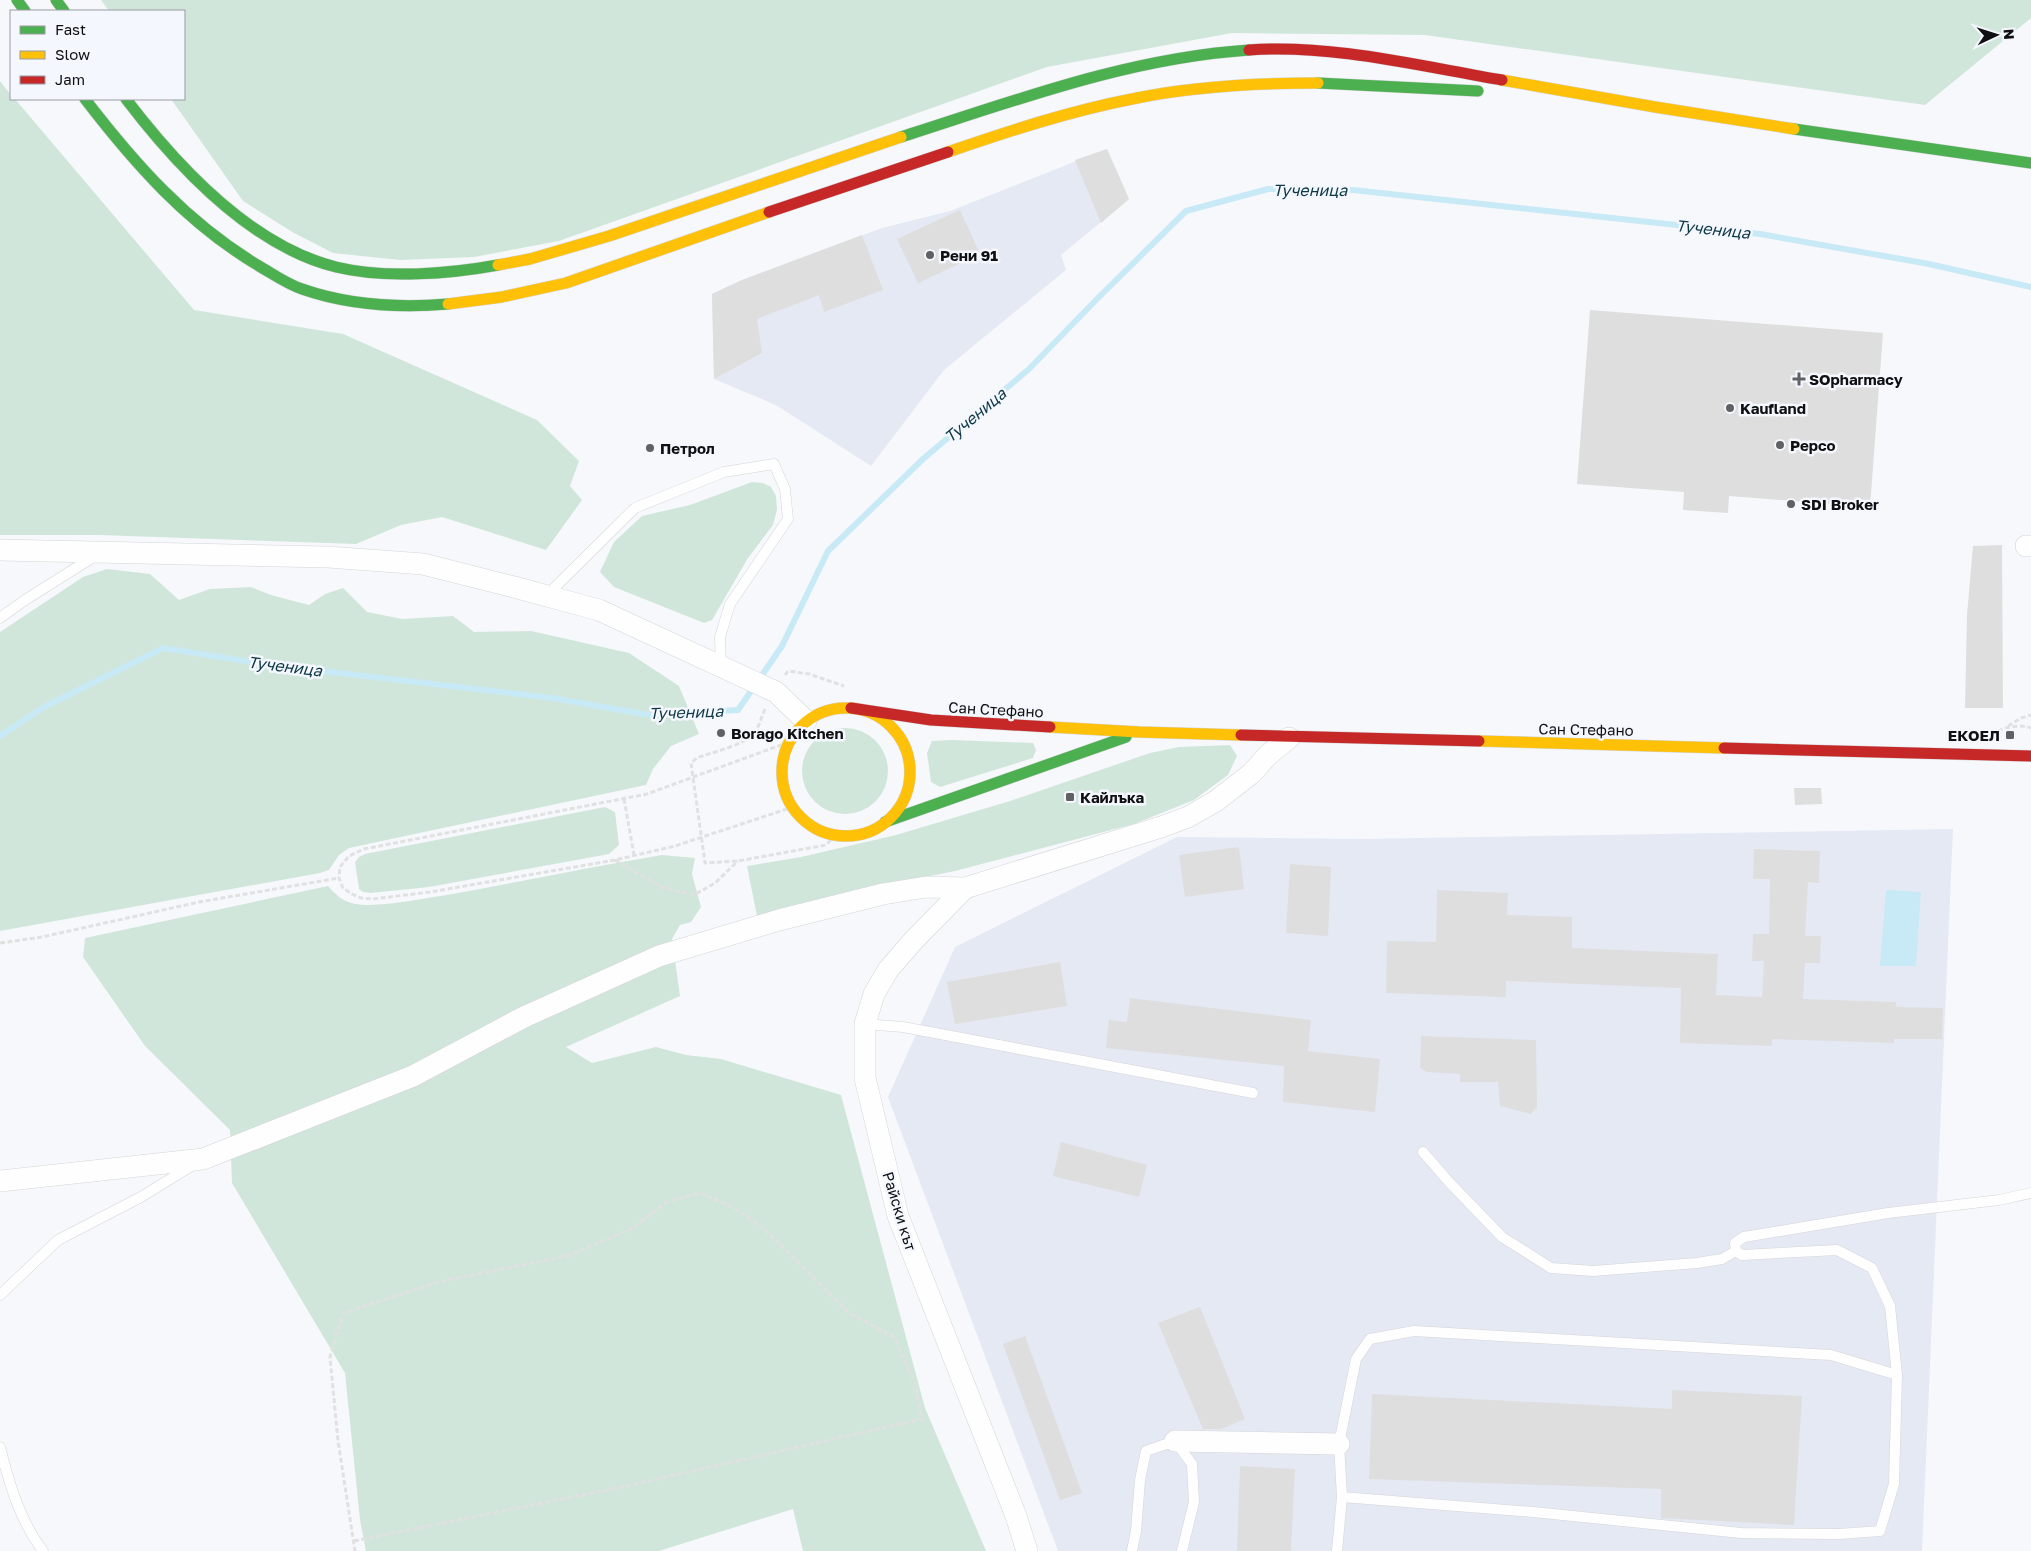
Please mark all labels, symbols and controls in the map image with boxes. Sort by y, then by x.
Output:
legend [10,10,185,100]
north arrow [1971,10,2021,60]
text: Fast [55,20,86,38]
text: N [2001,28,2018,40]
text: Slow [55,45,90,63]
text: Jam [55,70,85,88]
water label: Тученица [1273,180,1348,200]
water label: Тученица [1675,215,1752,243]
place label: Рени 91 [940,246,998,264]
marker: Рени 91 [924,249,936,261]
place label: SOpharmacy [1809,370,1903,388]
marker: SOpharmacy [1793,373,1805,385]
water label: Тученица [940,383,1011,447]
place label: Kaufland [1740,399,1806,417]
marker: Kaufland [1724,402,1736,414]
place label: Pepco [1790,436,1836,454]
place label: Петрол [660,439,715,457]
marker: Pepco [1774,439,1786,451]
marker: Петрол [644,442,656,454]
place label: SDI Broker [1801,495,1879,513]
marker: SDI Broker [1785,498,1797,510]
water label: Тученица [247,652,324,681]
street label: Сан Стефано [948,698,1044,720]
water label: Тученица [648,701,725,723]
street label: Сан Стефано [1538,719,1634,739]
place label: Borago Kitchen [731,724,844,742]
place label: ЕКОЕЛ [1948,726,2000,744]
marker: Borago Kitchen [715,727,727,739]
marker: ЕКОЕЛ [2004,729,2016,741]
place label: Кайлъка [1080,788,1145,806]
marker: Кайлъка [1064,791,1076,803]
street label: Райски кът [879,1169,921,1253]

